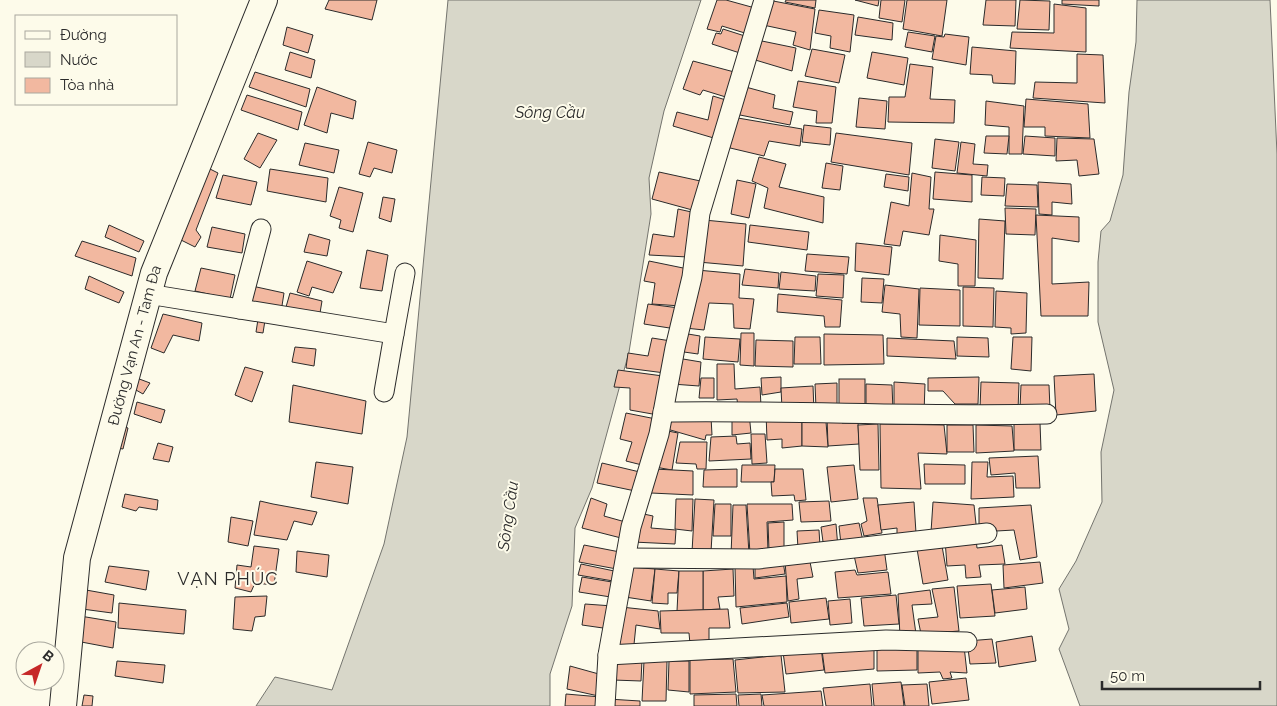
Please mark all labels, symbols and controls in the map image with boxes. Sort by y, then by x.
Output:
legend [15,15,178,105]
text: Đường [60,26,107,44]
text: Nước [60,51,98,69]
text: Tòa nhà [60,76,114,94]
water label: Sông Cầu [514,103,585,122]
street label: Đường Vạn An - Tam Đa [104,262,165,427]
water label: Sông Cầu [494,480,522,553]
district label: VẠN PHÚC [177,567,279,589]
north arrow [15,641,65,691]
text: B [40,647,58,666]
scale bar [1102,658,1260,690]
text: 50 m [1110,667,1145,685]

